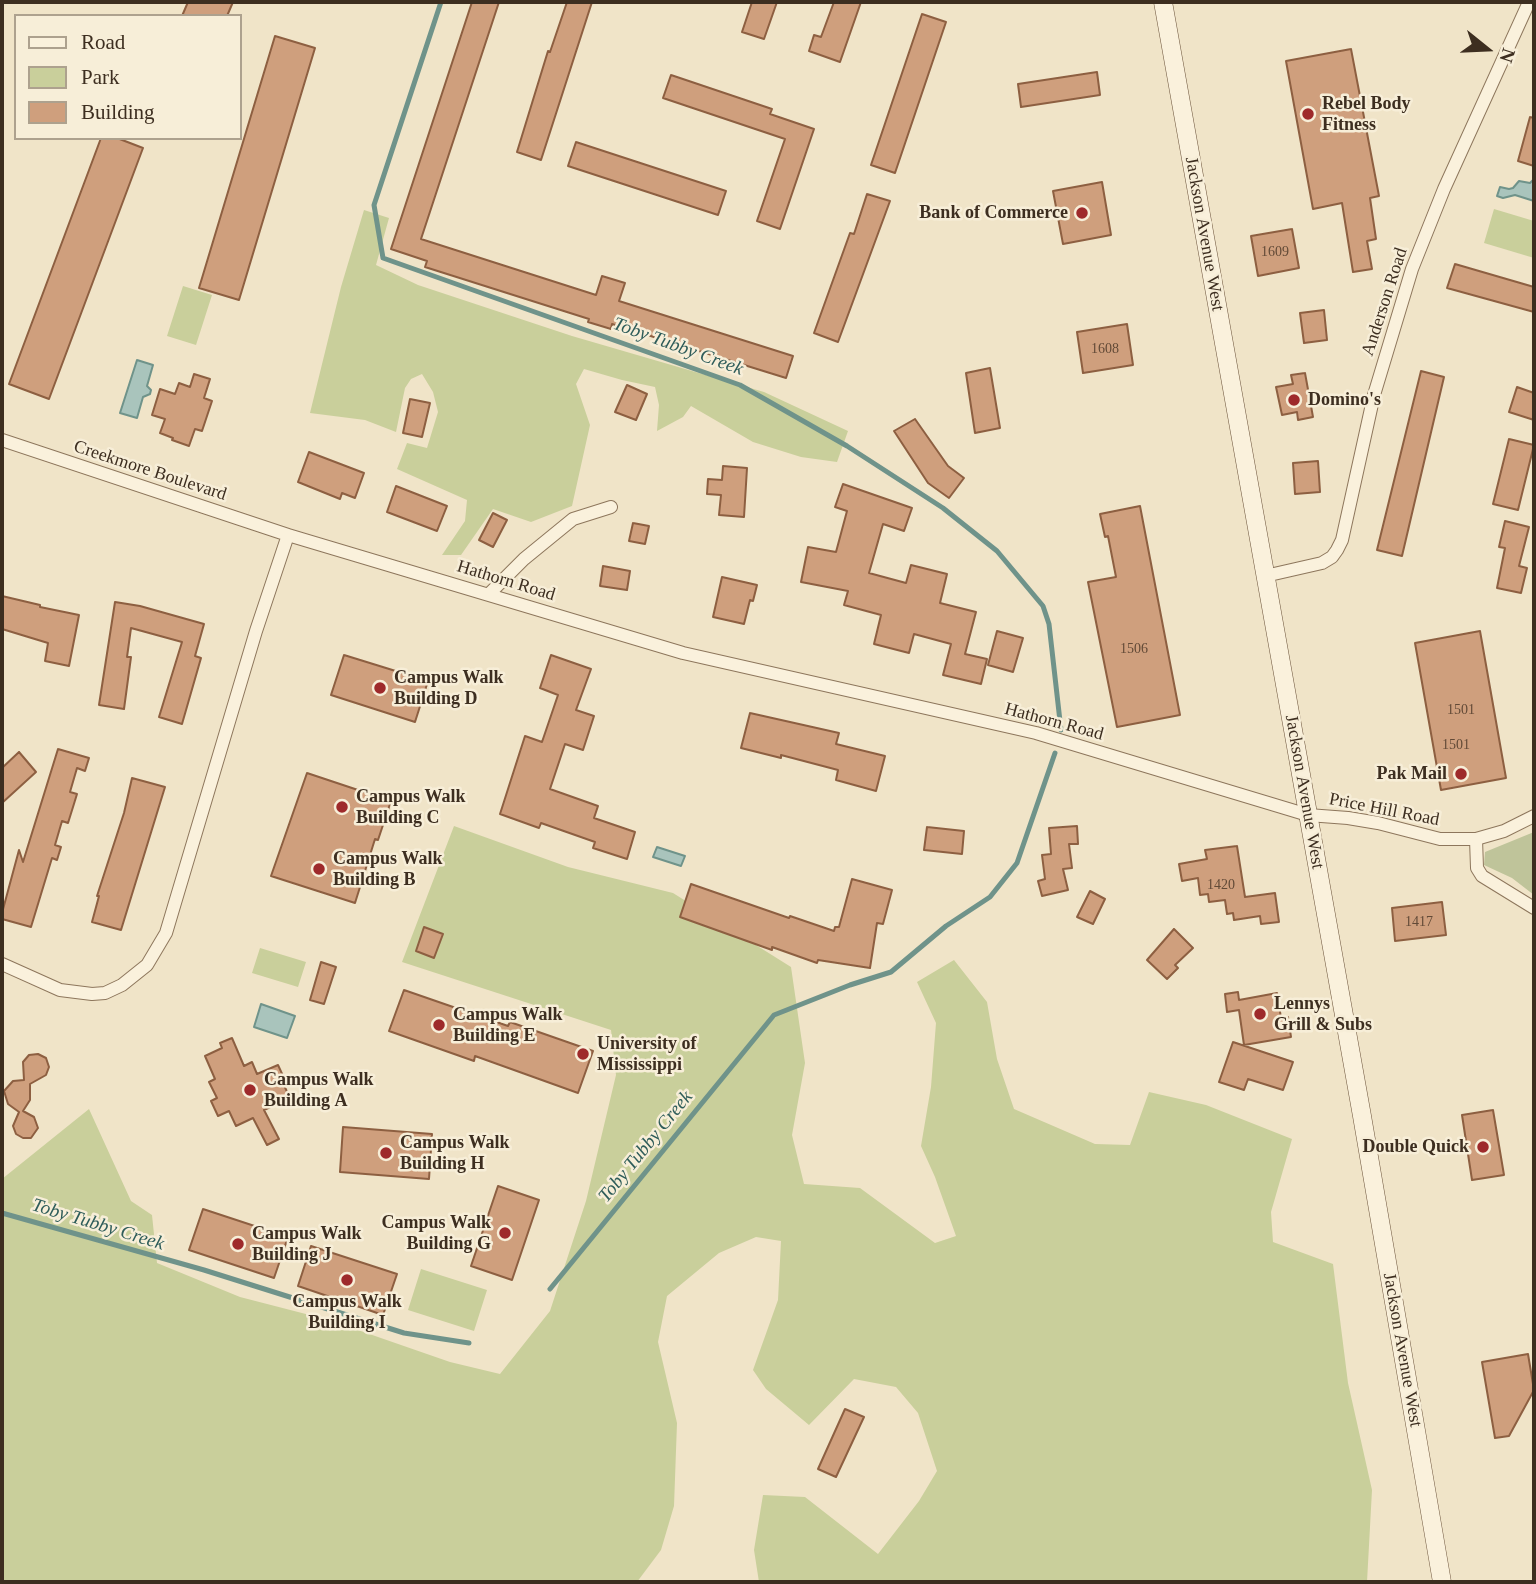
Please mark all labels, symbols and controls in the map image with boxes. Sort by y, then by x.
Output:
legend [14,14,242,140]
north arrow [1452,14,1522,84]
text: Road [81,30,125,54]
text: N [1495,46,1520,65]
text: Park [81,65,120,89]
place label: Rebel Body Fitness [1322,93,1411,136]
text: Building [81,100,155,124]
marker: Rebel Body Fitness [1300,106,1316,122]
street label: Jackson Avenue West [1180,155,1228,313]
place label: Bank of Commerce [919,202,1068,224]
marker: Bank of Commerce [1074,205,1090,221]
house number: 1609 [1261,244,1289,260]
street label: Anderson Road [1357,245,1413,359]
water label: Toby Tubby Creek [610,313,746,381]
house number: 1608 [1091,341,1119,357]
place label: Domino's [1308,389,1381,411]
marker: Domino's [1286,392,1302,408]
street label: Creekmore Boulevard [71,436,229,506]
street label: Hathorn Road [454,556,558,606]
house number: 1506 [1120,641,1148,657]
place label: Campus Walk Building D [394,667,504,710]
marker: Campus Walk Building D [372,680,388,696]
street label: Hathorn Road [1002,698,1106,746]
house number: 1501 [1447,702,1475,718]
street label: Jackson Avenue West [1280,713,1328,871]
house number: 1501 [1442,737,1470,753]
place label: Pak Mail [1377,763,1447,785]
marker: Pak Mail [1453,766,1469,782]
place label: Campus Walk Building C [356,786,466,828]
street label: Price Hill Road [1327,789,1441,831]
marker: Campus Walk Building C [334,799,350,815]
place label: Campus Walk Building B [333,848,443,890]
marker: Campus Walk Building B [311,861,327,877]
house number: 1420 [1207,877,1235,893]
house number: 1417 [1405,914,1433,930]
place label: Lennys Grill & Subs [1274,993,1372,1036]
place label: Campus Walk Building E [453,1004,563,1046]
marker: Lennys Grill & Subs [1252,1006,1268,1022]
marker: Campus Walk Building E [431,1017,447,1033]
place label: University of Mississippi [597,1033,696,1076]
marker: University of Mississippi [575,1046,591,1062]
place label: Campus Walk Building A [264,1069,374,1112]
marker: Campus Walk Building A [242,1082,258,1098]
water label: Toby Tubby Creek [594,1087,698,1207]
place label: Campus Walk Building H [400,1132,510,1174]
place label: Double Quick [1362,1136,1469,1158]
marker: Double Quick [1475,1139,1491,1155]
marker: Campus Walk Building H [378,1145,394,1161]
water label: Toby Tubby Creek [29,1194,167,1256]
place label: Campus Walk Building G [381,1212,491,1254]
place label: Campus Walk Building J [252,1223,362,1266]
marker: Campus Walk Building G [497,1225,513,1241]
marker: Campus Walk Building J [230,1236,246,1252]
street label: Jackson Avenue West [1378,1271,1426,1429]
marker: Campus Walk Building I [339,1272,355,1288]
place label: Campus Walk Building I [292,1291,402,1334]

